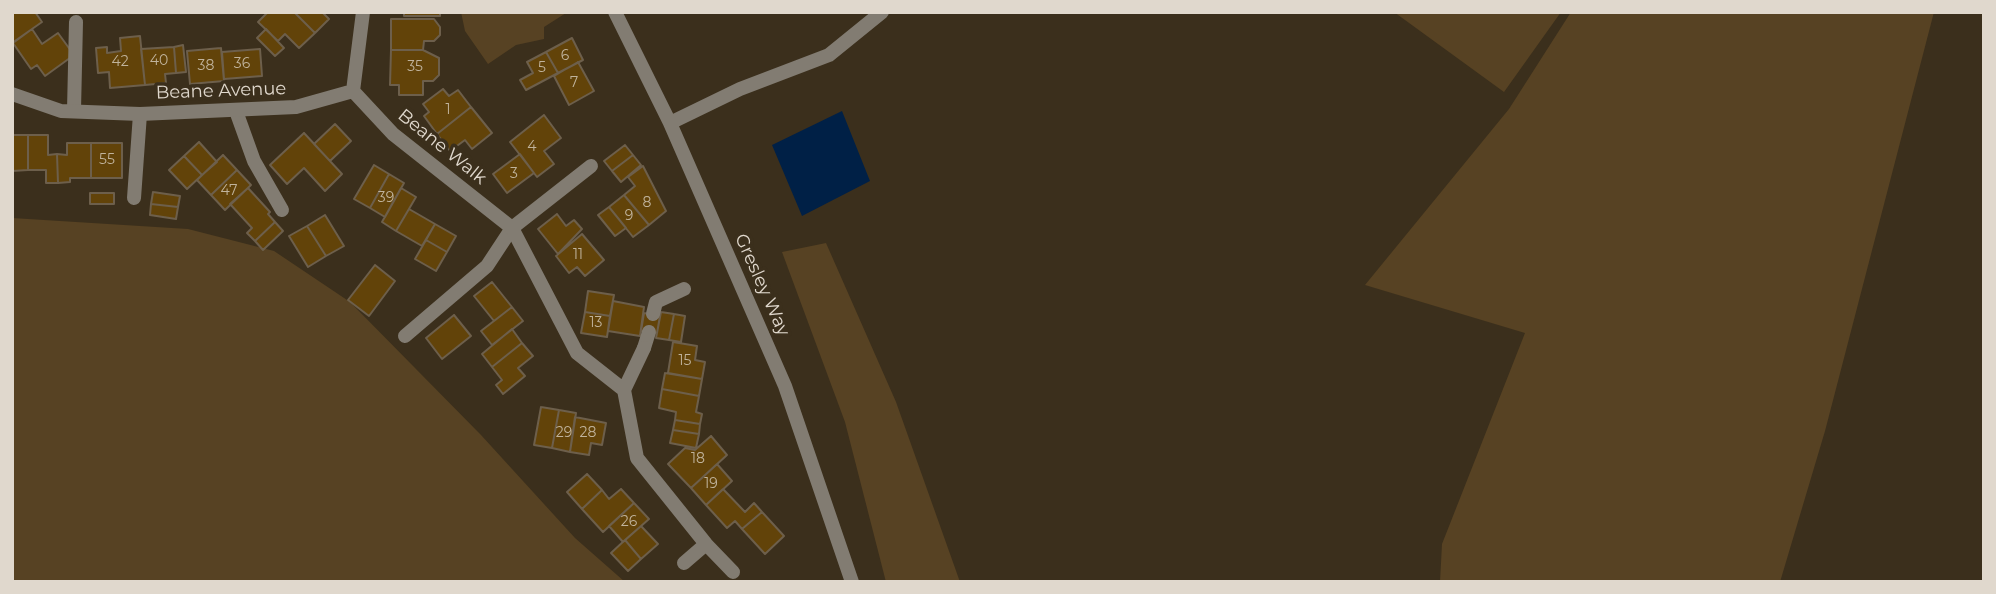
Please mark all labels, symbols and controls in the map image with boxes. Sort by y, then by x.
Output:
house number: 6 [561,48,569,64]
house number: 40 [150,53,168,69]
house number: 42 [111,54,129,70]
house number: 36 [234,56,250,72]
house number: 38 [198,58,214,74]
house number: 35 [407,59,423,75]
house number: 5 [538,60,546,76]
house number: 7 [570,75,578,91]
street label: Beane Avenue [155,78,287,104]
house number: 1 [445,102,451,118]
street label: Beane Walk [393,105,491,189]
house number: 4 [527,139,537,155]
house number: 55 [99,152,115,168]
house number: 3 [510,166,518,182]
house number: 47 [221,183,237,199]
house number: 39 [378,190,394,206]
house number: 8 [643,195,651,211]
house number: 9 [625,208,633,224]
street label: Gresley Way [730,231,794,339]
house number: 11 [573,247,583,263]
house number: 13 [590,315,602,331]
house number: 15 [679,353,691,369]
house number: 29 [556,425,572,441]
house number: 28 [580,425,596,441]
house number: 18 [691,451,705,467]
house number: 19 [704,476,718,492]
house number: 26 [621,514,637,530]

